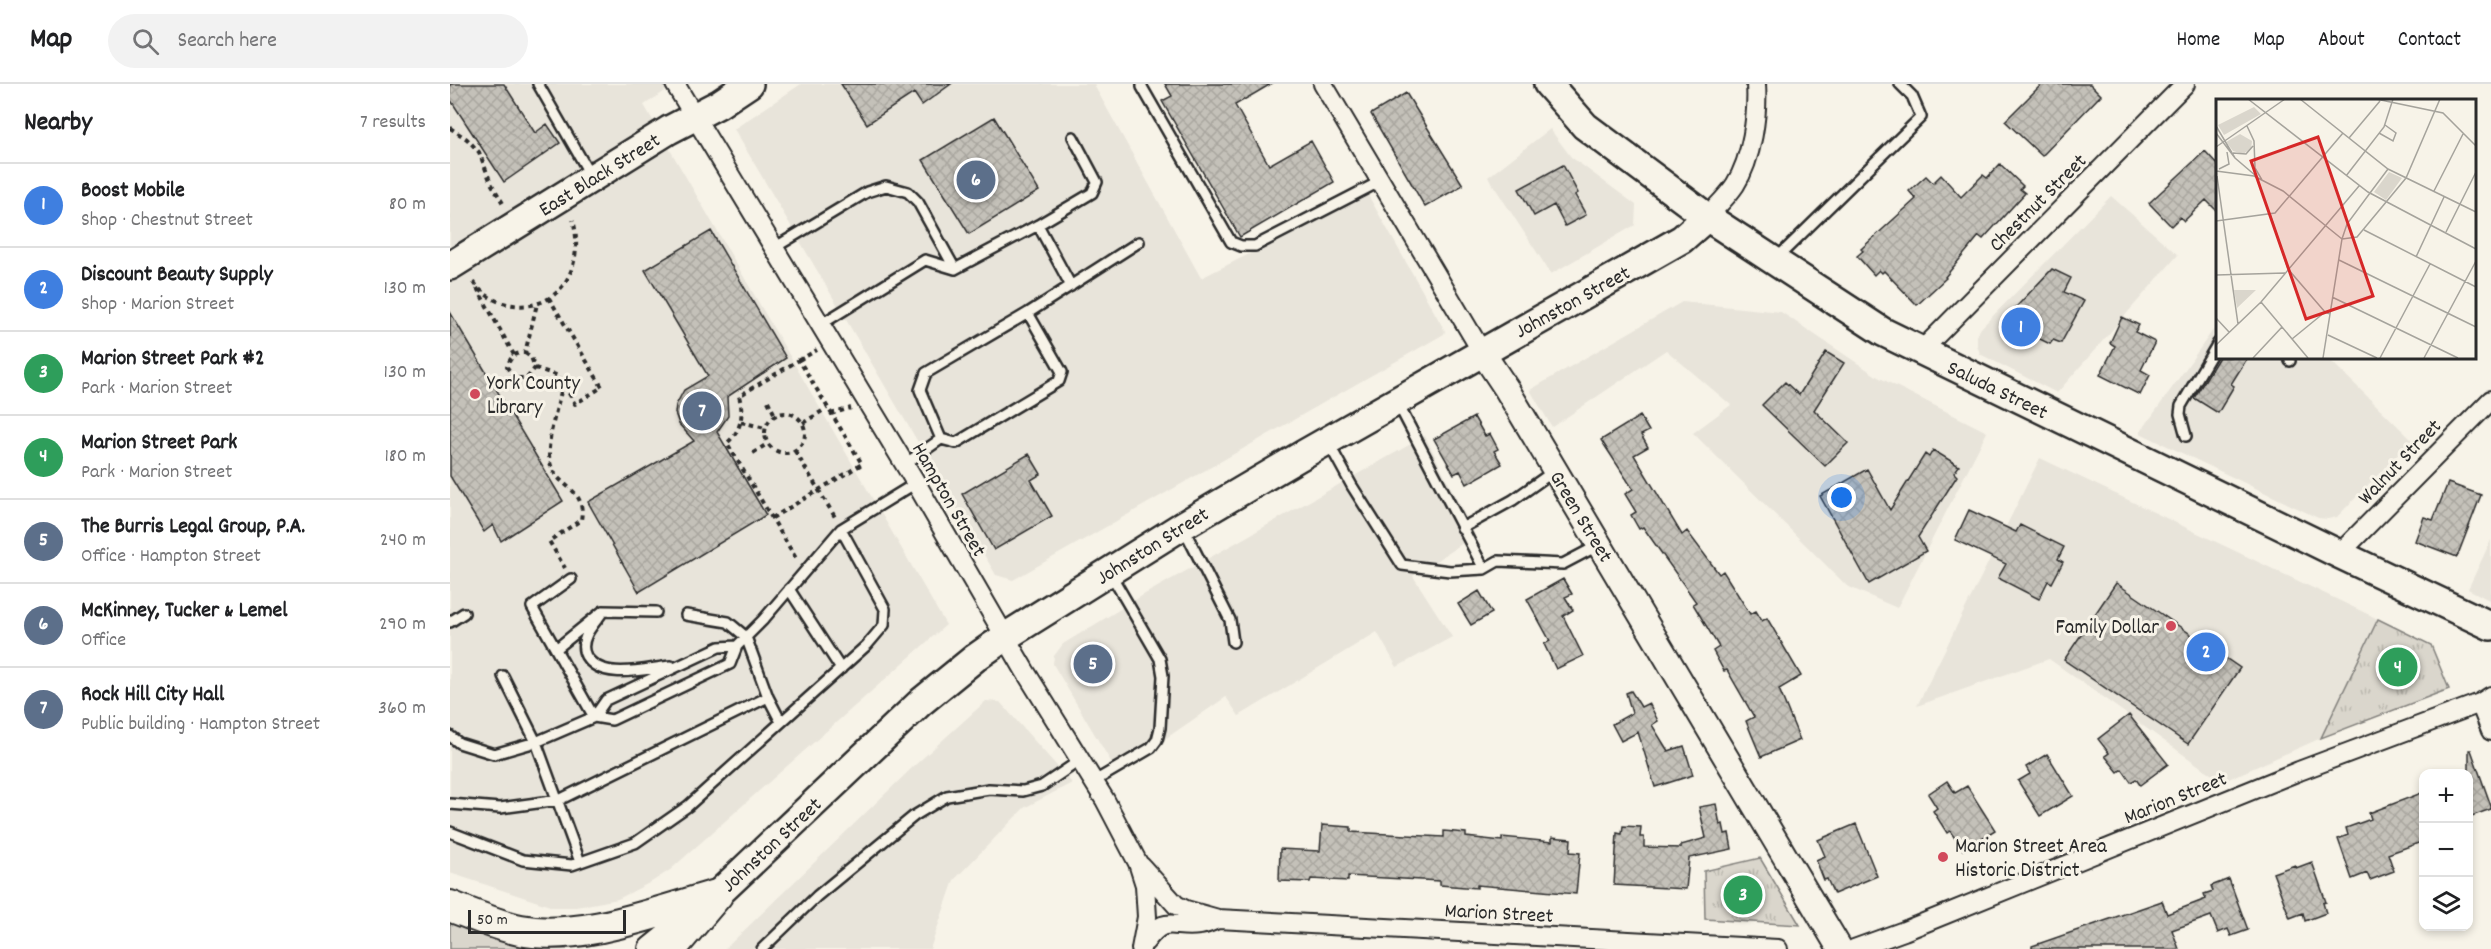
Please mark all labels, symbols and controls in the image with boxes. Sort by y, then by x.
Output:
search box [108,14,528,68]
text: Map [30,21,72,61]
icon: search [129,25,162,58]
text: Search here [177,26,277,57]
text: Home [2176,26,2220,56]
text: Map [2253,26,2285,56]
text: About [2318,26,2365,56]
text: Contact [2398,26,2461,56]
inset map [2216,99,2476,358]
text: Nearby [24,105,92,142]
text: 7 results [360,109,426,137]
street label: East Black Street [534,127,667,226]
street label: Chestnut Street [1983,148,2095,260]
pin: 6 [956,158,996,202]
text: Boost Mobile [81,176,185,207]
text: 1 [41,191,46,219]
text: 80 m [389,191,426,219]
text: Shop · Chestnut Street [81,207,253,235]
street label: Johnston Street [1510,259,1637,348]
text: Discount Beauty Supply [81,260,273,291]
text: 2 [39,275,48,303]
text: 130 m [384,275,426,303]
text: Shop · Marion Street [81,291,234,319]
pin: 1 [2002,304,2040,350]
text: Marion Street Park #2 [81,344,265,375]
street label: Saluda Street [1941,354,2052,429]
text: 3 [39,359,48,387]
text: 130 m [384,359,426,387]
place label: York County Library [487,370,580,424]
text: Park · Marion Street [81,375,232,403]
marker: York County Library [468,387,482,401]
pin: 7 [682,388,722,434]
street label: Walnut Street [2352,413,2450,513]
text: Marion Street Park [81,428,237,459]
street label: Hampton Street [903,438,992,563]
text: 4 [39,443,48,471]
text: 180 m [384,443,426,471]
text: Park · Marion Street [81,459,232,487]
street label: Green Street [1540,466,1619,569]
your location [1827,483,1856,512]
street label: Johnston Street [1091,501,1216,594]
text: The Burris Legal Group, P.A. [81,512,305,543]
text: 5 [39,527,48,555]
text: 240 m [380,527,426,555]
text: Office · Hampton Street [81,543,261,571]
text: McKinney, Tucker & Lemel [81,596,288,627]
text: 6 [39,611,48,639]
text: 290 m [379,611,426,639]
place label: Family Dollar [2055,614,2159,644]
marker: Family Dollar [2164,619,2178,633]
text: Office [81,627,126,655]
pin: 2 [2186,630,2226,674]
pin: 5 [1074,642,1112,686]
pin: 4 [2378,644,2418,690]
text: Rock Hill City Hall [81,680,224,711]
text: 7 [40,695,47,723]
text: 360 m [378,695,426,723]
text: Public building · Hampton Street [81,711,320,739]
street label: Marion Street [2120,765,2232,834]
map controls [2419,769,2473,931]
button: + [2419,769,2473,823]
street label: Johnston Street [716,791,830,901]
button: − [2419,823,2473,877]
place label: Marion Street Area Historic District [1955,833,2108,887]
marker: Marion Street Area Historic District [1936,850,1950,864]
pin: 3 [1724,872,1762,918]
button: layers [2419,877,2473,931]
street label: Marion Street [1444,897,1554,933]
scale bar [468,907,626,934]
text: 50 m [477,909,508,932]

